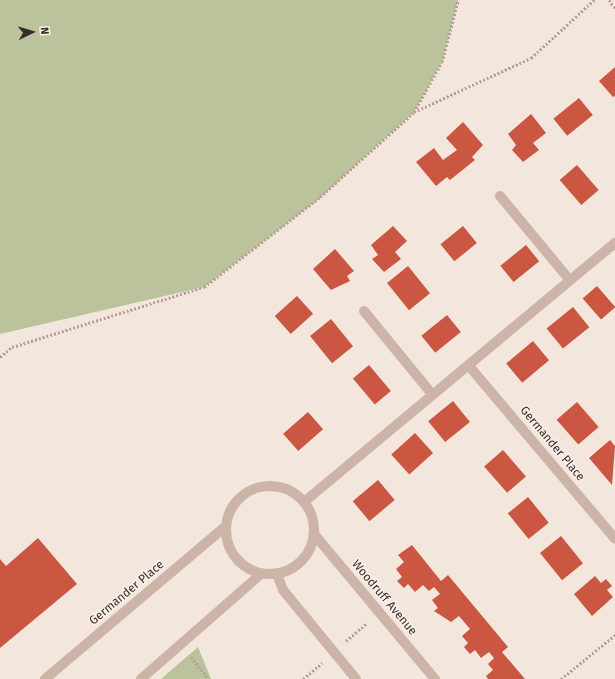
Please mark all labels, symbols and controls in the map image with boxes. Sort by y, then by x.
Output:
north arrow [12,12,52,52]
text: N [38,27,51,35]
street label: Germander Place [517,404,587,484]
street label: Germander Place [87,558,167,628]
street label: Woodruff Avenue [348,558,420,638]

